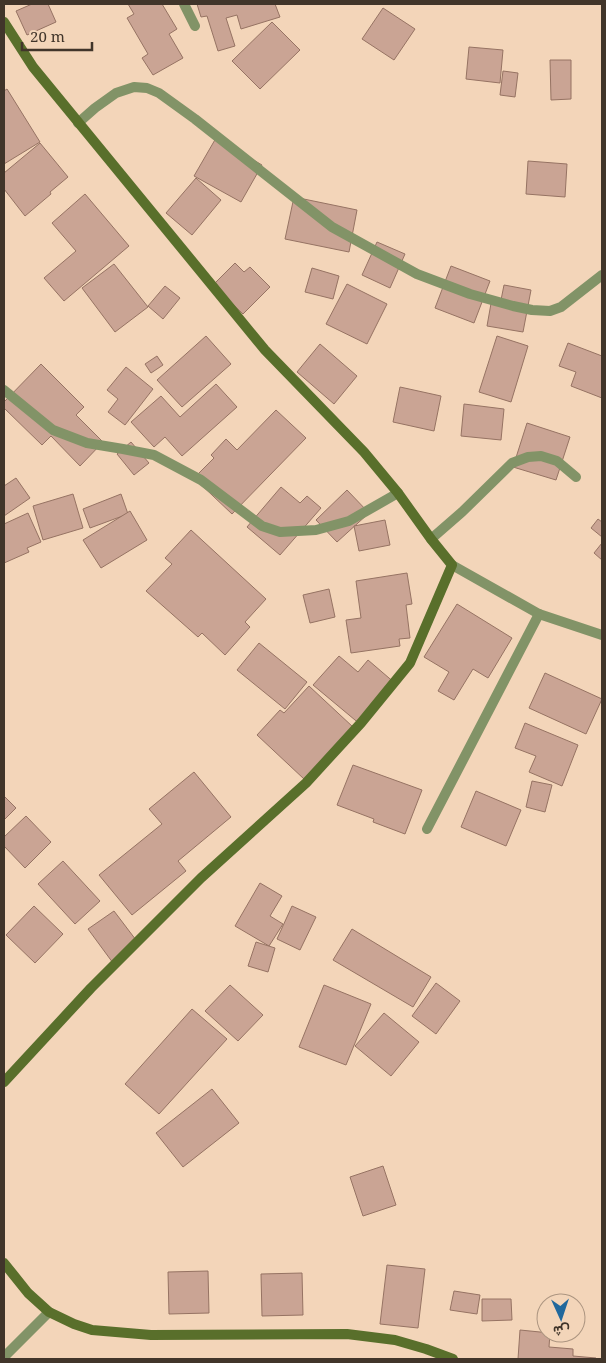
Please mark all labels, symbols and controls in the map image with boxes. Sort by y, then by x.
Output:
scale bar [22,20,92,52]
text: 20 m [30,26,65,46]
north arrow [536,1293,586,1343]
text: ش [553,1322,571,1341]

